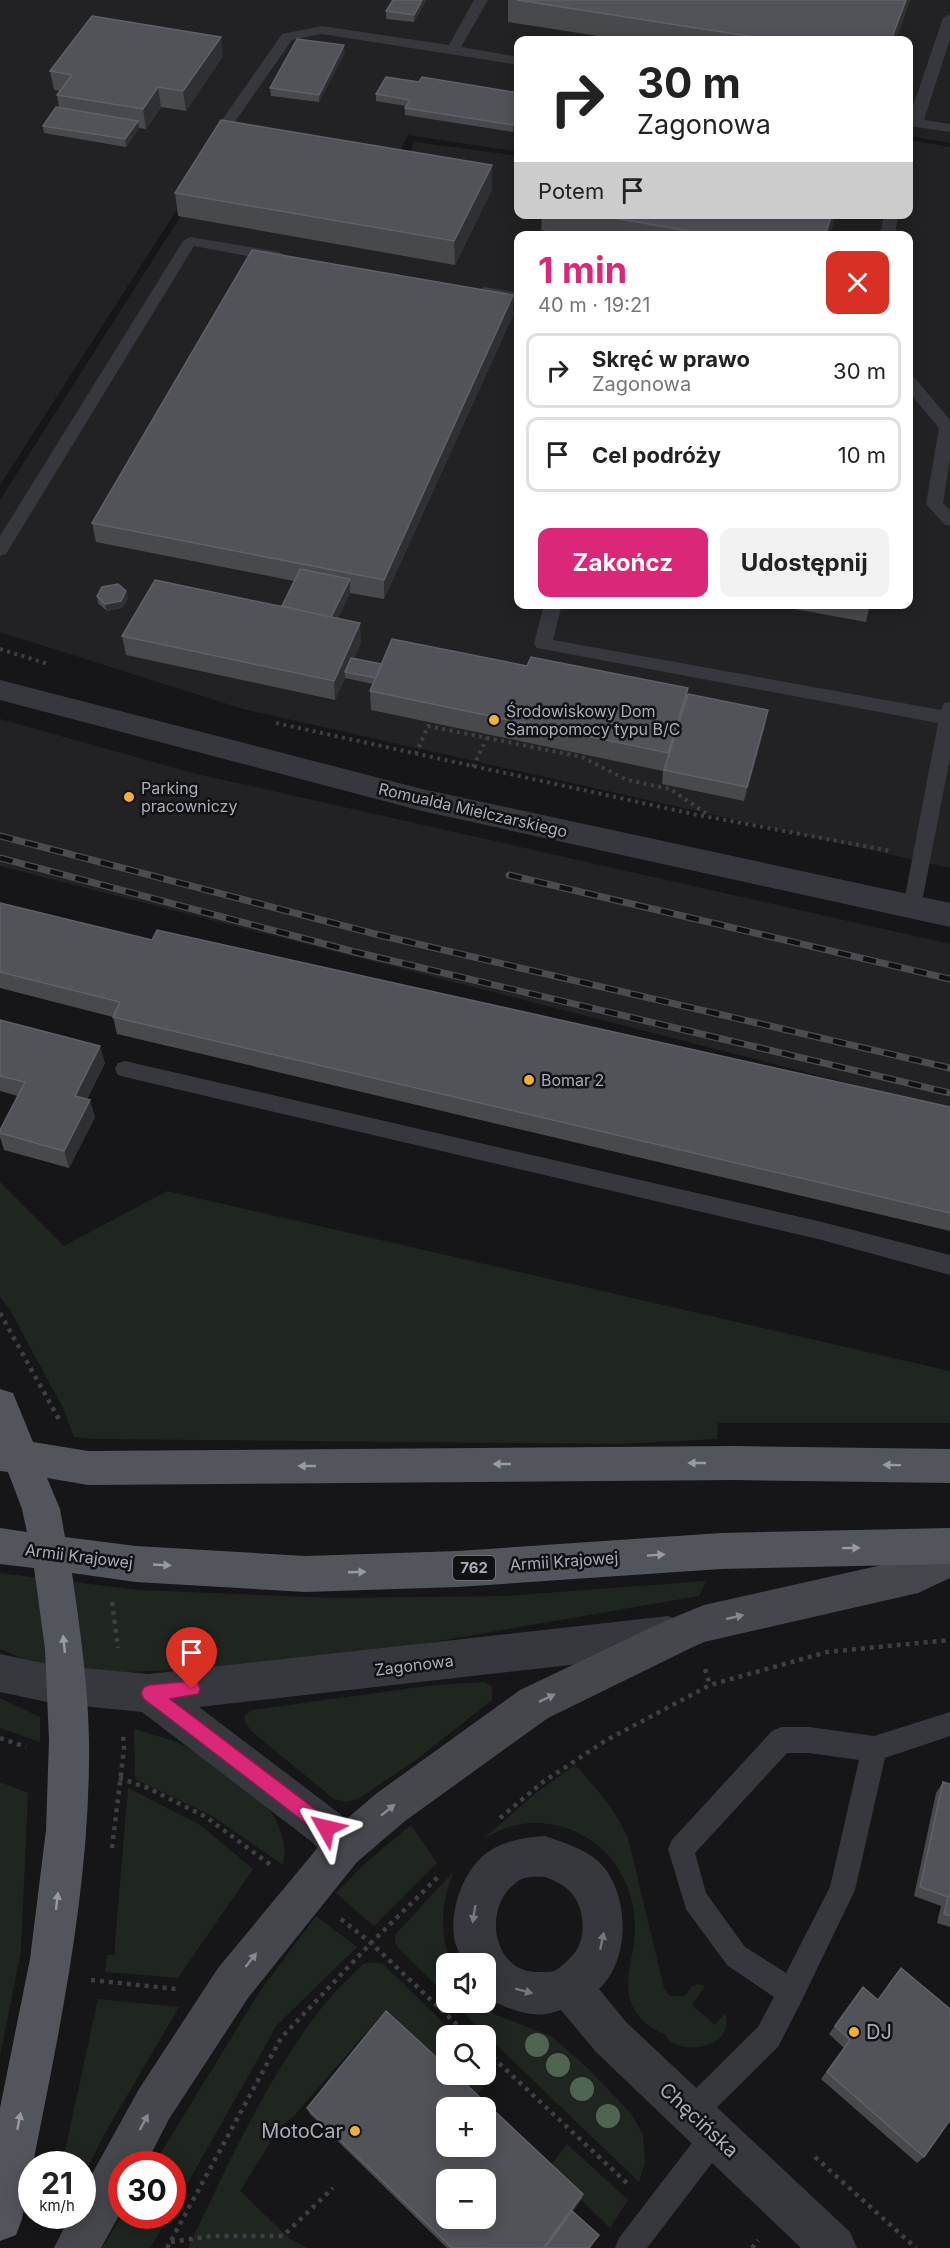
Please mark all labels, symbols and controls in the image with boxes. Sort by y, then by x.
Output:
text: 30 m [637,57,741,108]
icon: right [538,60,616,138]
text: Zagonowa [637,108,771,141]
icon: arrive [616,174,649,207]
text: Potem [538,178,604,204]
text: 1 min [538,248,627,292]
button: close [826,251,889,314]
text: 40 m · 19:21 [538,293,650,317]
text: Skręć w prawo [592,346,750,372]
icon: right [541,354,574,387]
text: 30 m [833,358,886,384]
text: Zagonowa [592,372,691,396]
icon: arrive [541,438,574,471]
text: Cel podróży [592,442,721,468]
text: 10 m [838,442,886,468]
button: Zakończ [538,528,708,597]
button: Udostępnij [720,528,889,597]
place label: Środowiskowy Dom Samopomocy typu B/C [506,701,680,739]
marker: Środowiskowy Dom Samopomocy typu B/C [487,713,501,727]
place label: Parking pracowniczy [141,778,237,816]
street label: Romualda Mielczarskiego [377,779,569,841]
marker: Parking pracowniczy [122,790,136,804]
place label: Bomar 2 [541,1070,604,1090]
marker: Bomar 2 [522,1073,536,1087]
one-way arrow [687,1458,706,1468]
one-way arrow [492,1460,511,1469]
one-way arrow [882,1460,901,1470]
one-way arrow [297,1461,316,1471]
street label: Armii Krajowej [24,1539,134,1573]
one-way arrow [842,1543,861,1553]
street label: Armii Krajowej [509,1547,619,1575]
one-way arrow [647,1550,666,1560]
road number: 762 [453,1556,495,1580]
one-way arrow [153,1561,172,1570]
one-way arrow [347,1567,366,1577]
one-way arrow [726,1612,744,1622]
pin [166,1627,217,1689]
one-way arrow [59,1634,68,1653]
icon: arrive [175,1636,208,1669]
street label: Zagonowa [373,1650,455,1680]
one-way arrow [539,1693,556,1703]
position arrow [294,1796,358,1860]
one-way arrow [380,1804,396,1817]
one-way arrow [53,1891,62,1910]
one-way arrow [470,1905,479,1924]
one-way arrow [598,1931,608,1950]
one-way arrow [245,1952,257,1967]
map controls [436,1953,496,2229]
button: sound [436,1953,496,2013]
one-way arrow [515,1987,533,1996]
place label: DJ [866,2020,892,2044]
button: search [436,2025,496,2085]
marker: DJ [847,2025,861,2039]
street label: Chęcińska [655,2077,743,2163]
button: + [436,2097,496,2157]
one-way arrow [15,2111,24,2130]
one-way arrow [139,2113,149,2130]
place label: MotoCar [261,2119,343,2143]
marker: MotoCar [348,2124,362,2138]
speed limit sign: 30 [108,2151,186,2229]
text: 21 [41,2165,73,2201]
button: − [436,2169,496,2229]
text: km/h [39,2196,75,2215]

